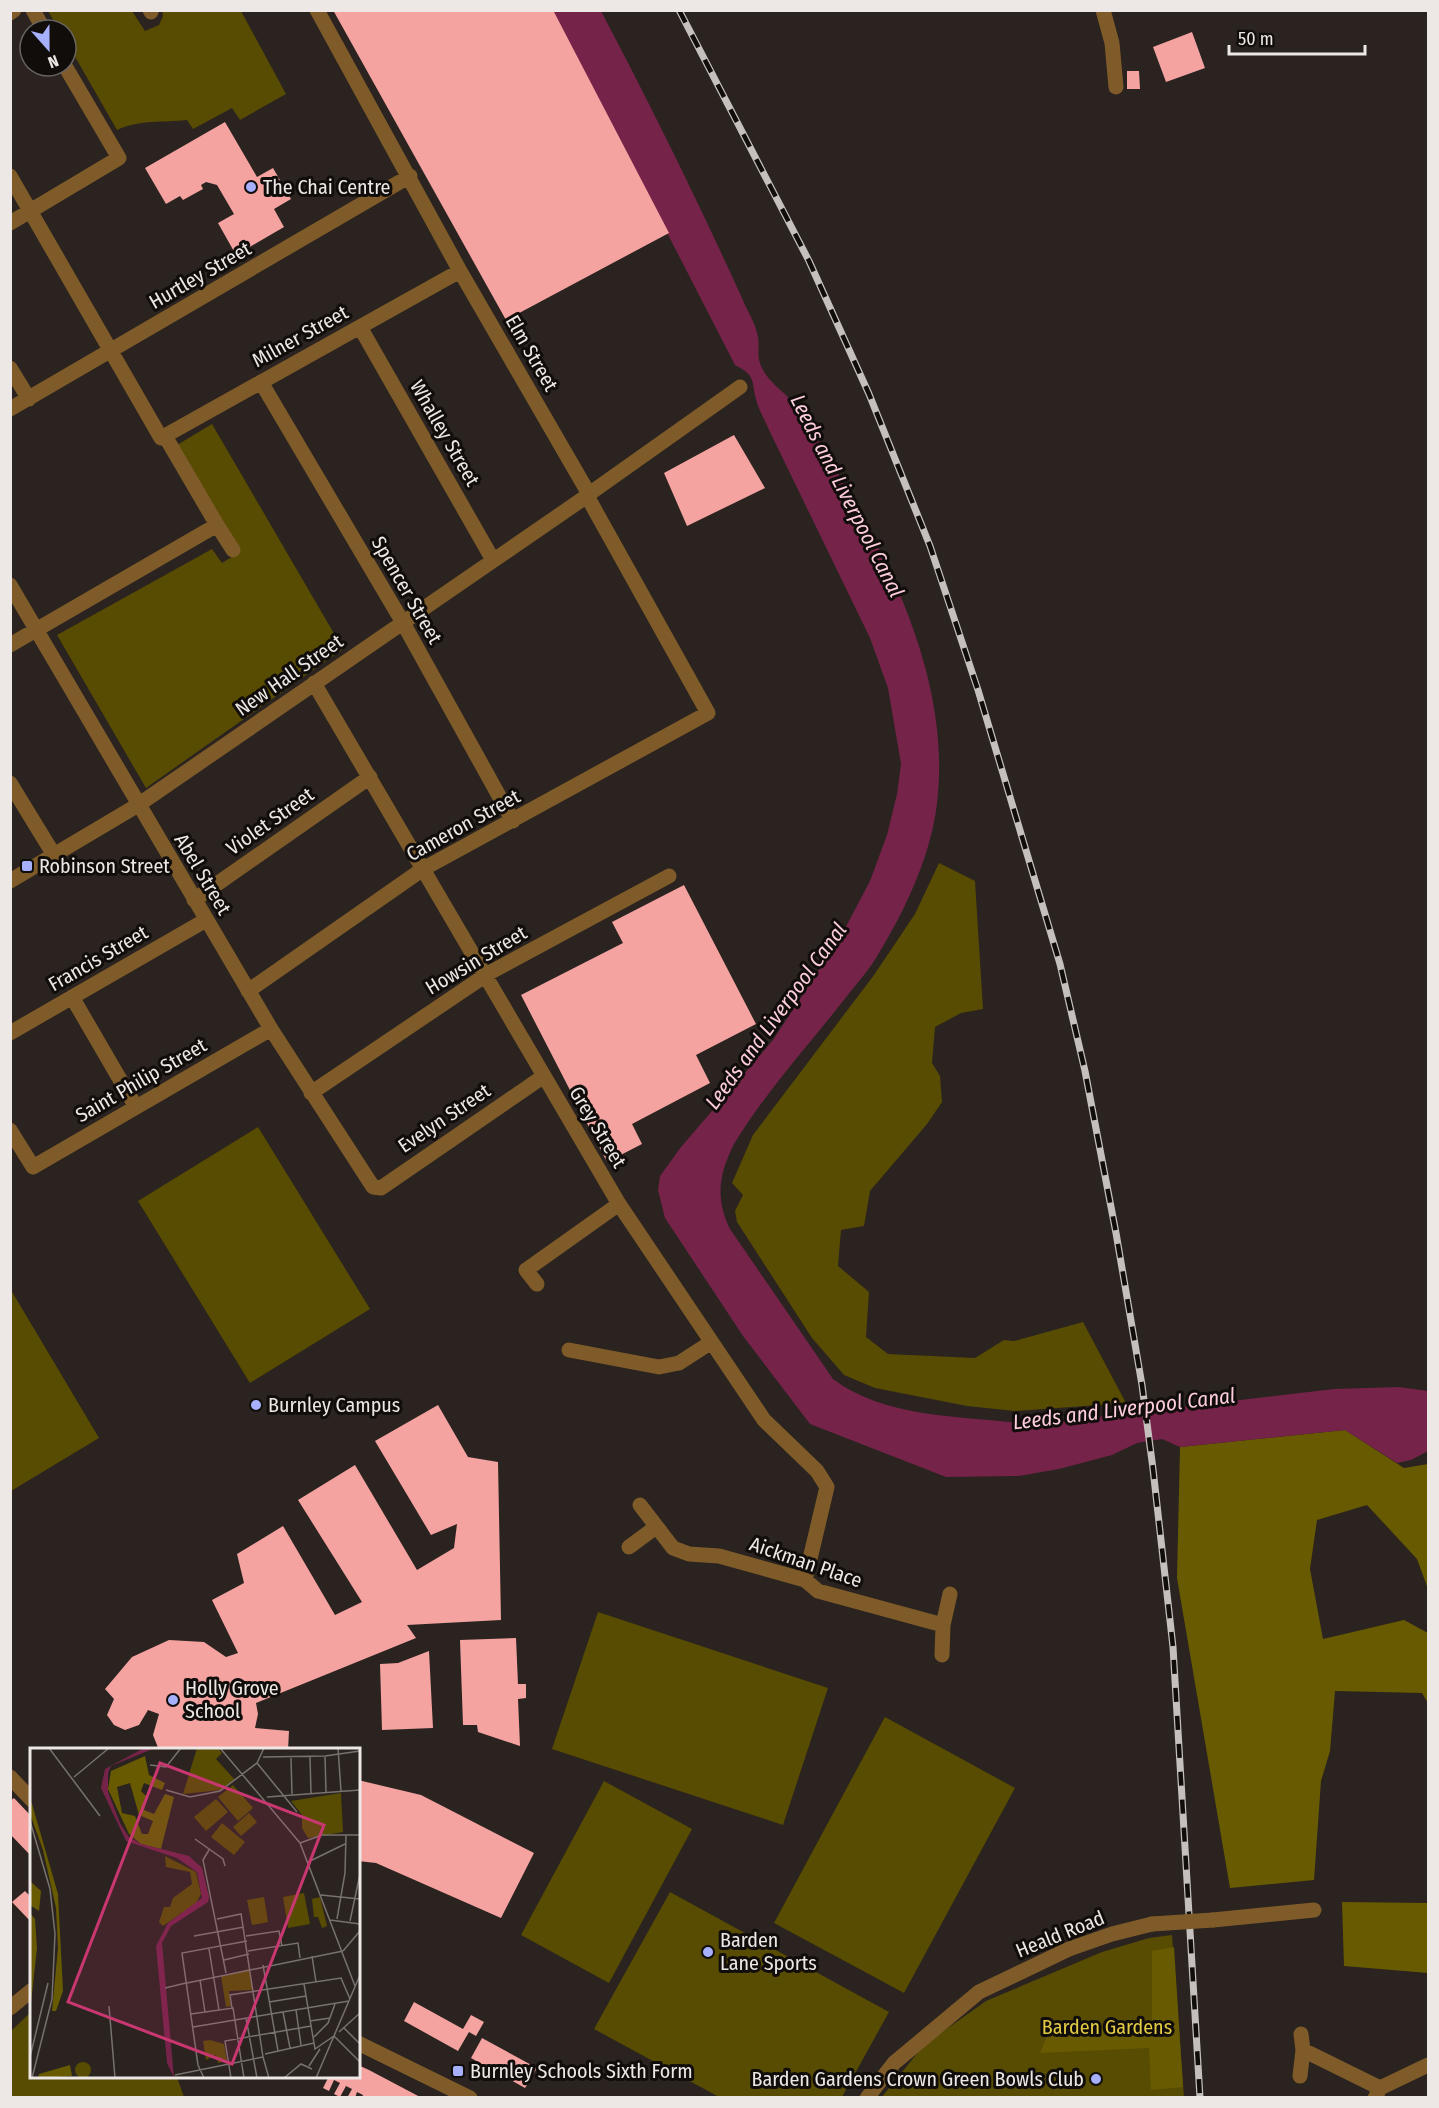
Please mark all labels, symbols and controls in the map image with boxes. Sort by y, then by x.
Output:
north arrow [18,18,78,78]
scale bar [1229,18,1366,56]
text: 50 m [1238,28,1274,50]
text: N [45,51,61,72]
place label: The Chai Centre [263,175,390,199]
marker: The Chai Centre [244,180,258,194]
street label: Hurtley Street [145,236,256,314]
street label: Milner Street [248,300,352,372]
street label: Elm Street [501,311,564,396]
street label: Whalley Street [405,376,485,491]
water label: Leeds and Liverpool Canal [785,390,909,602]
street label: Spencer Street [367,532,448,648]
street label: New Hall Street [231,629,348,721]
street label: Violet Street [222,782,319,860]
street label: Cameron Street [402,784,524,866]
street label: Abel Street [169,829,237,919]
place label: Robinson Street [39,854,170,878]
marker: Robinson Street [20,859,34,873]
water label: Leeds and Liverpool Canal [700,918,852,1114]
street label: Francis Street [44,920,152,996]
street label: Howsin Street [421,920,531,1000]
street label: Saint Philip Street [71,1033,211,1127]
street label: Evelyn Street [393,1078,495,1158]
street label: Grey Street [564,1082,632,1172]
water label: Leeds and Liverpool Canal [1011,1382,1237,1436]
place label: Burnley Campus [268,1393,400,1417]
marker: Burnley Campus [249,1398,263,1412]
street label: Aickman Place [747,1532,865,1592]
place label: Holly Grove School [185,1676,279,1723]
marker: Holly Grove School [166,1693,180,1707]
inset map [30,1748,360,2078]
street label: Heald Road [1012,1905,1108,1963]
place label: Barden Lane Sports [720,1928,817,1975]
marker: Barden Lane Sports [701,1945,715,1959]
park label: Barden Gardens [1042,2015,1172,2039]
place label: Burnley Schools Sixth Form [470,2059,693,2083]
marker: Burnley Schools Sixth Form [451,2064,465,2078]
place label: Barden Gardens Crown Green Bowls Club [752,2067,1084,2091]
marker: Barden Gardens Crown Green Bowls Club [1089,2072,1103,2086]

